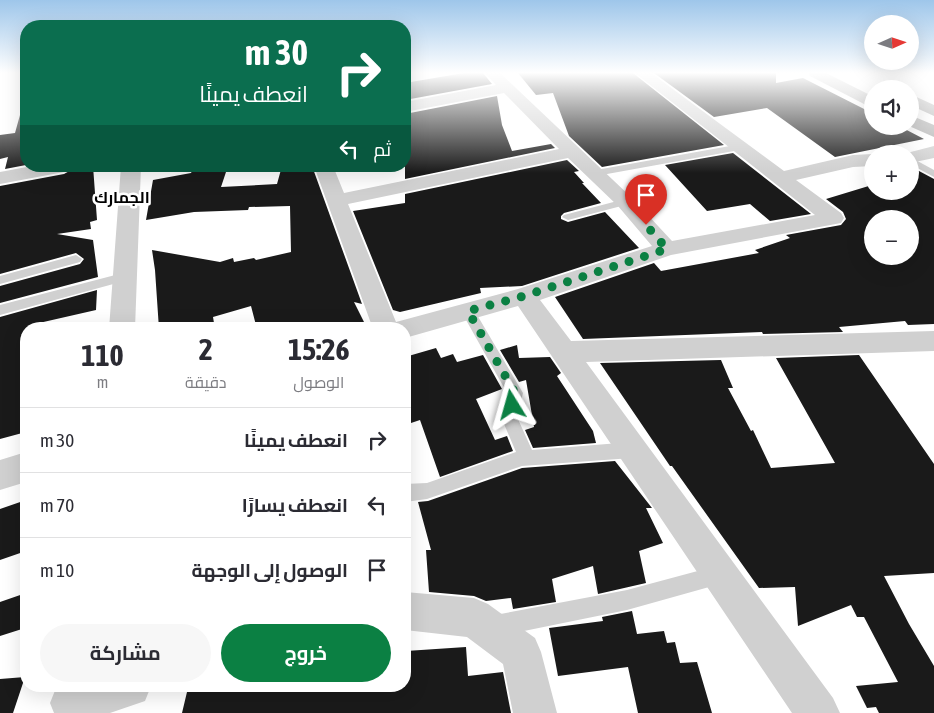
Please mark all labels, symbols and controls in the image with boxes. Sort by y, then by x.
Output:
north arrow [864,15,919,70]
map controls [864,15,919,265]
text: 30 m [245,32,308,72]
icon: right [326,40,391,105]
button: sound [864,80,919,135]
text: انعطف يمينًا [199,81,308,107]
icon: left [335,135,363,163]
text: ثم [373,138,391,160]
button: + [864,145,919,200]
pin [625,174,667,225]
icon: arrive [632,181,660,209]
district label: الجمارك [94,188,150,207]
button: − [864,210,919,265]
text: 2 [199,332,213,366]
text: 15:26 [288,332,350,366]
text: 110 [81,338,124,372]
text: m [97,373,108,391]
text: دقيقة [185,373,227,391]
text: الوصول [293,373,344,391]
position arrow [485,378,537,430]
icon: right [363,426,391,454]
text: 30 m [40,429,74,451]
text: انعطف يمينًا [244,429,348,451]
icon: left [363,491,391,519]
text: 70 m [40,494,74,516]
text: انعطف يسارًا [242,494,348,516]
icon: arrive [363,556,391,584]
text: 10 m [40,559,74,581]
text: الوصول إلى الوجهة [191,559,348,581]
button: مشاركة [40,624,211,682]
button: خروج [221,624,391,682]

